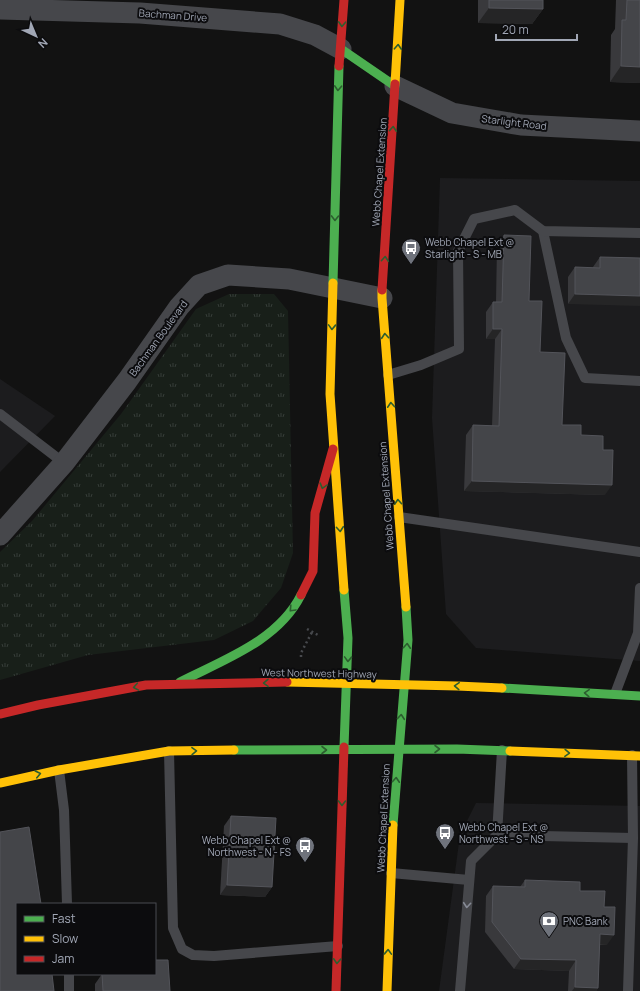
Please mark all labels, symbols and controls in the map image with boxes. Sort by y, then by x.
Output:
street label: Bachman Drive [138,6,208,24]
north arrow [16,16,56,56]
scale bar [496,16,577,42]
one-way arrow [338,21,347,27]
text: 20 m [502,21,529,38]
text: N [35,35,51,52]
one-way arrow [394,44,402,50]
one-way arrow [334,85,343,91]
street label: Starlight Road [481,111,547,133]
street label: Webb Chapel Extension [368,117,390,227]
one-way arrow [388,126,397,132]
one-way arrow [331,215,339,221]
place label: Webb Chapel Ext @ Starlight - S - MB [425,235,514,261]
bus stop icon: Webb Chapel Ext @ Starlight - S - MB [400,237,422,265]
one-way arrow [380,256,389,262]
street label: Bachman Boulevard [126,297,190,379]
one-way arrow [328,324,336,330]
one-way arrow [381,333,390,340]
one-way arrow [386,402,395,408]
street label: Webb Chapel Extension [375,441,397,551]
one-way arrow [319,483,327,489]
one-way arrow [393,499,402,506]
one-way arrow [335,526,344,532]
one-way arrow [289,604,296,612]
one-way arrow [403,643,412,649]
one-way arrow [343,656,352,662]
street label: West Northwest Highway [261,665,378,681]
one-way arrow [263,679,269,687]
one-way arrow [133,682,139,691]
one-way arrow [454,682,460,691]
one-way arrow [584,689,590,697]
one-way arrow [396,714,405,720]
one-way arrow [434,745,440,753]
one-way arrow [321,746,327,754]
one-way arrow [191,747,197,755]
one-way arrow [564,749,570,757]
street label: Webb Chapel Extension [373,763,393,873]
one-way arrow [35,771,41,779]
one-way arrow [391,777,400,783]
one-way arrow [337,800,346,806]
place label: Webb Chapel Ext @ Northwest - S - NS [459,820,548,846]
bus stop icon: Webb Chapel Ext @ Northwest - S - NS [434,822,456,850]
place label: Webb Chapel Ext @ Northwest - N - FS [202,833,291,859]
bus stop icon: Webb Chapel Ext @ Northwest - N - FS [294,835,316,863]
one-way arrow [463,902,472,908]
legend [16,903,156,975]
text: Fast [52,910,76,927]
bank icon: PNC Bank [538,910,560,938]
place label: PNC Bank [563,914,609,928]
text: Slow [52,930,78,947]
one-way arrow [384,949,392,955]
text: Jam [52,950,74,967]
one-way arrow [333,958,342,964]

